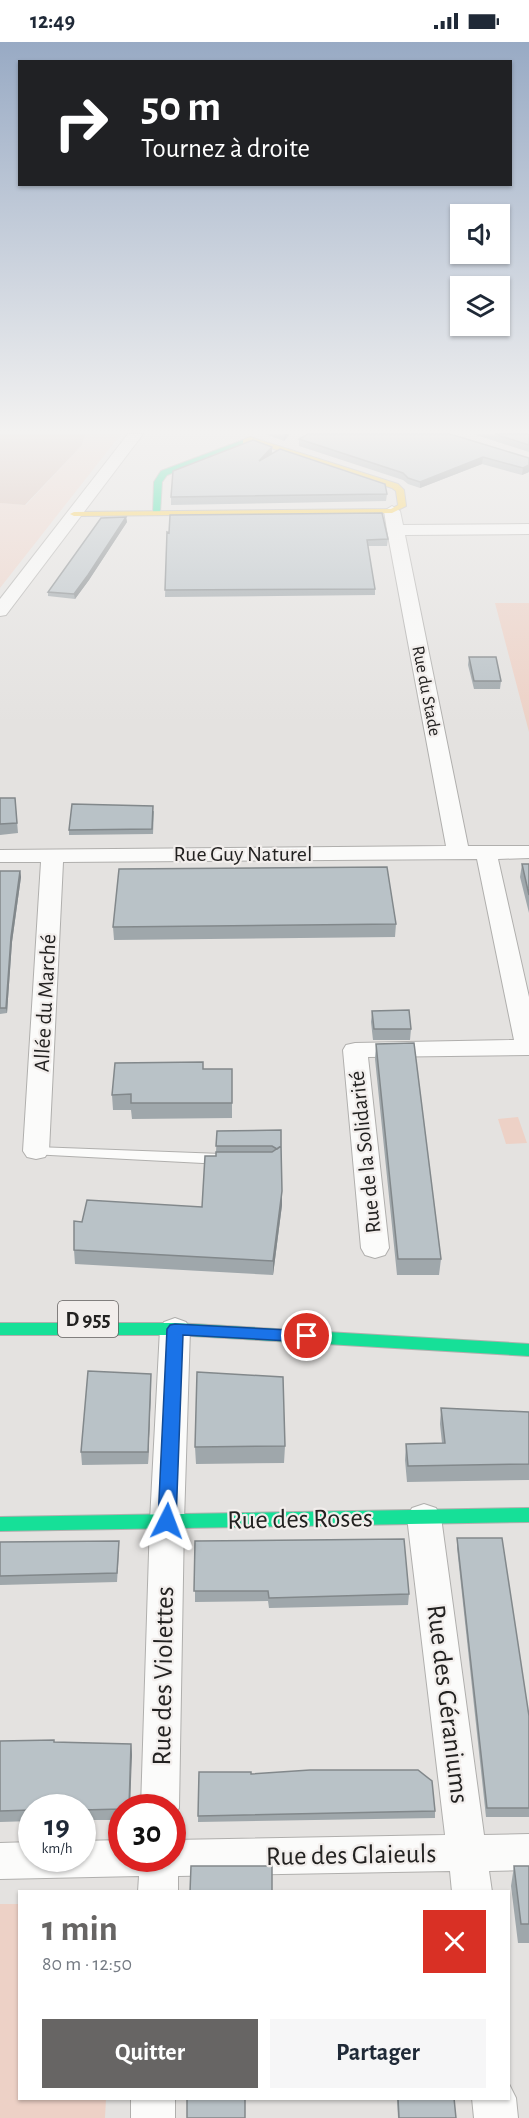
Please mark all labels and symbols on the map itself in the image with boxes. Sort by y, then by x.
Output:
street label: Rue du Stade [408,644,444,738]
street label: Rue Guy Naturel [174,843,312,865]
street label: Allée du Marché [30,934,60,1072]
street label: Rue de la Solidarité [346,1070,384,1234]
road number: D 955 [58,1301,118,1337]
pin [281,1310,332,1361]
position arrow [135,1489,199,1553]
street label: Rue des Roses [227,1504,373,1534]
street label: Rue des Violettes [148,1586,178,1766]
street label: Rue des Géraniums [422,1603,474,1805]
speed limit sign: 30 [108,1794,186,1872]
street label: Rue des Glaieuls [266,1840,436,1870]

